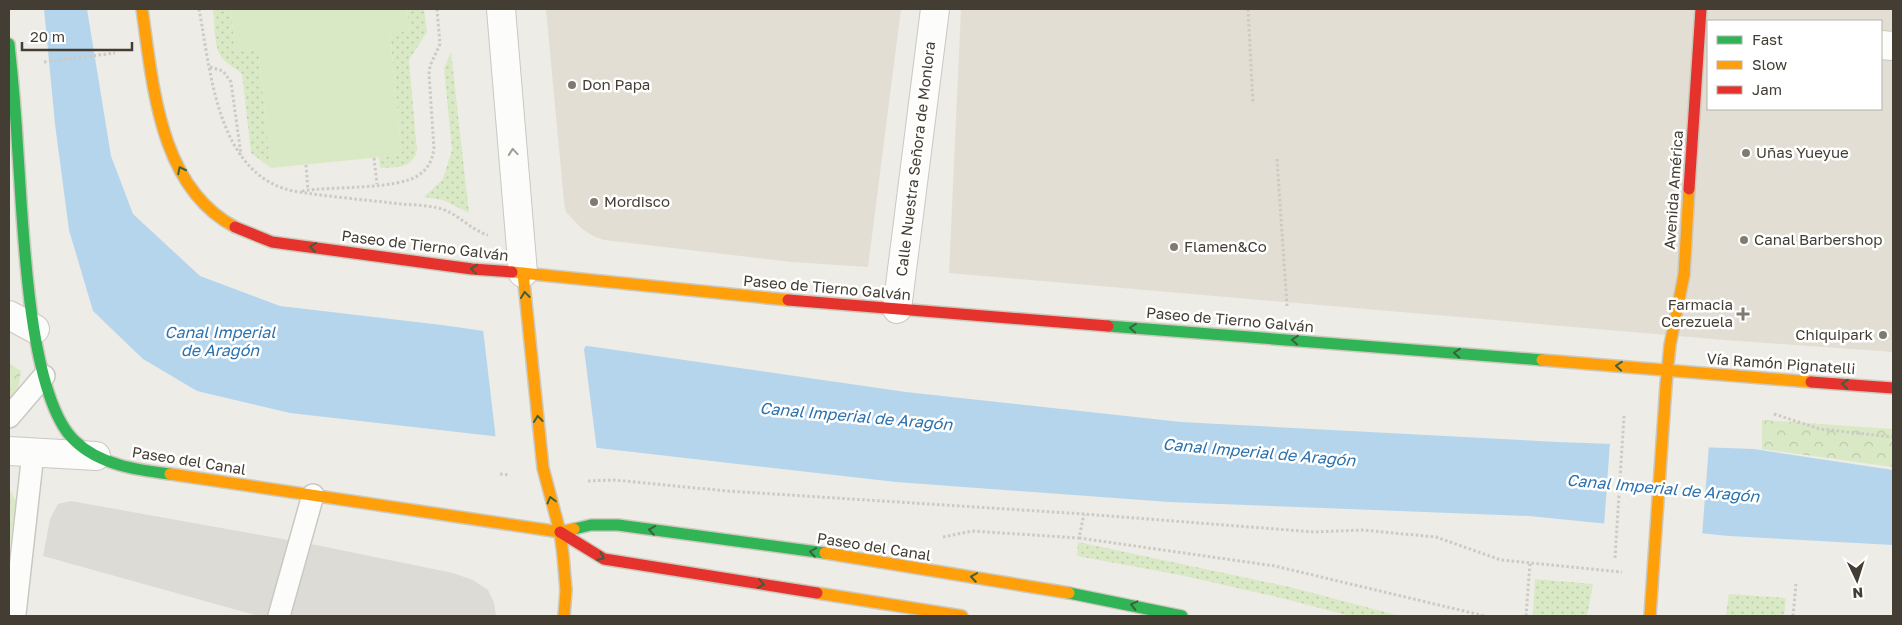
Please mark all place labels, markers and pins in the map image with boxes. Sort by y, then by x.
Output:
place label: Don Papa [582,75,650,93]
marker: Don Papa [566,79,578,91]
place label: Uñas Yueyue [1756,143,1849,161]
marker: Uñas Yueyue [1740,147,1752,159]
place label: Mordisco [604,192,670,210]
marker: Mordisco [588,196,600,208]
place label: Canal Barbershop [1754,230,1882,248]
marker: Canal Barbershop [1738,234,1750,246]
place label: Flamen&Co [1184,237,1267,255]
marker: Flamen&Co [1168,241,1180,253]
place label: Farmacia Cerezuela [1661,295,1733,330]
marker: Farmacia Cerezuela [1737,308,1749,320]
place label: Chiquipark [1795,325,1874,343]
marker: Chiquipark [1877,329,1889,341]

